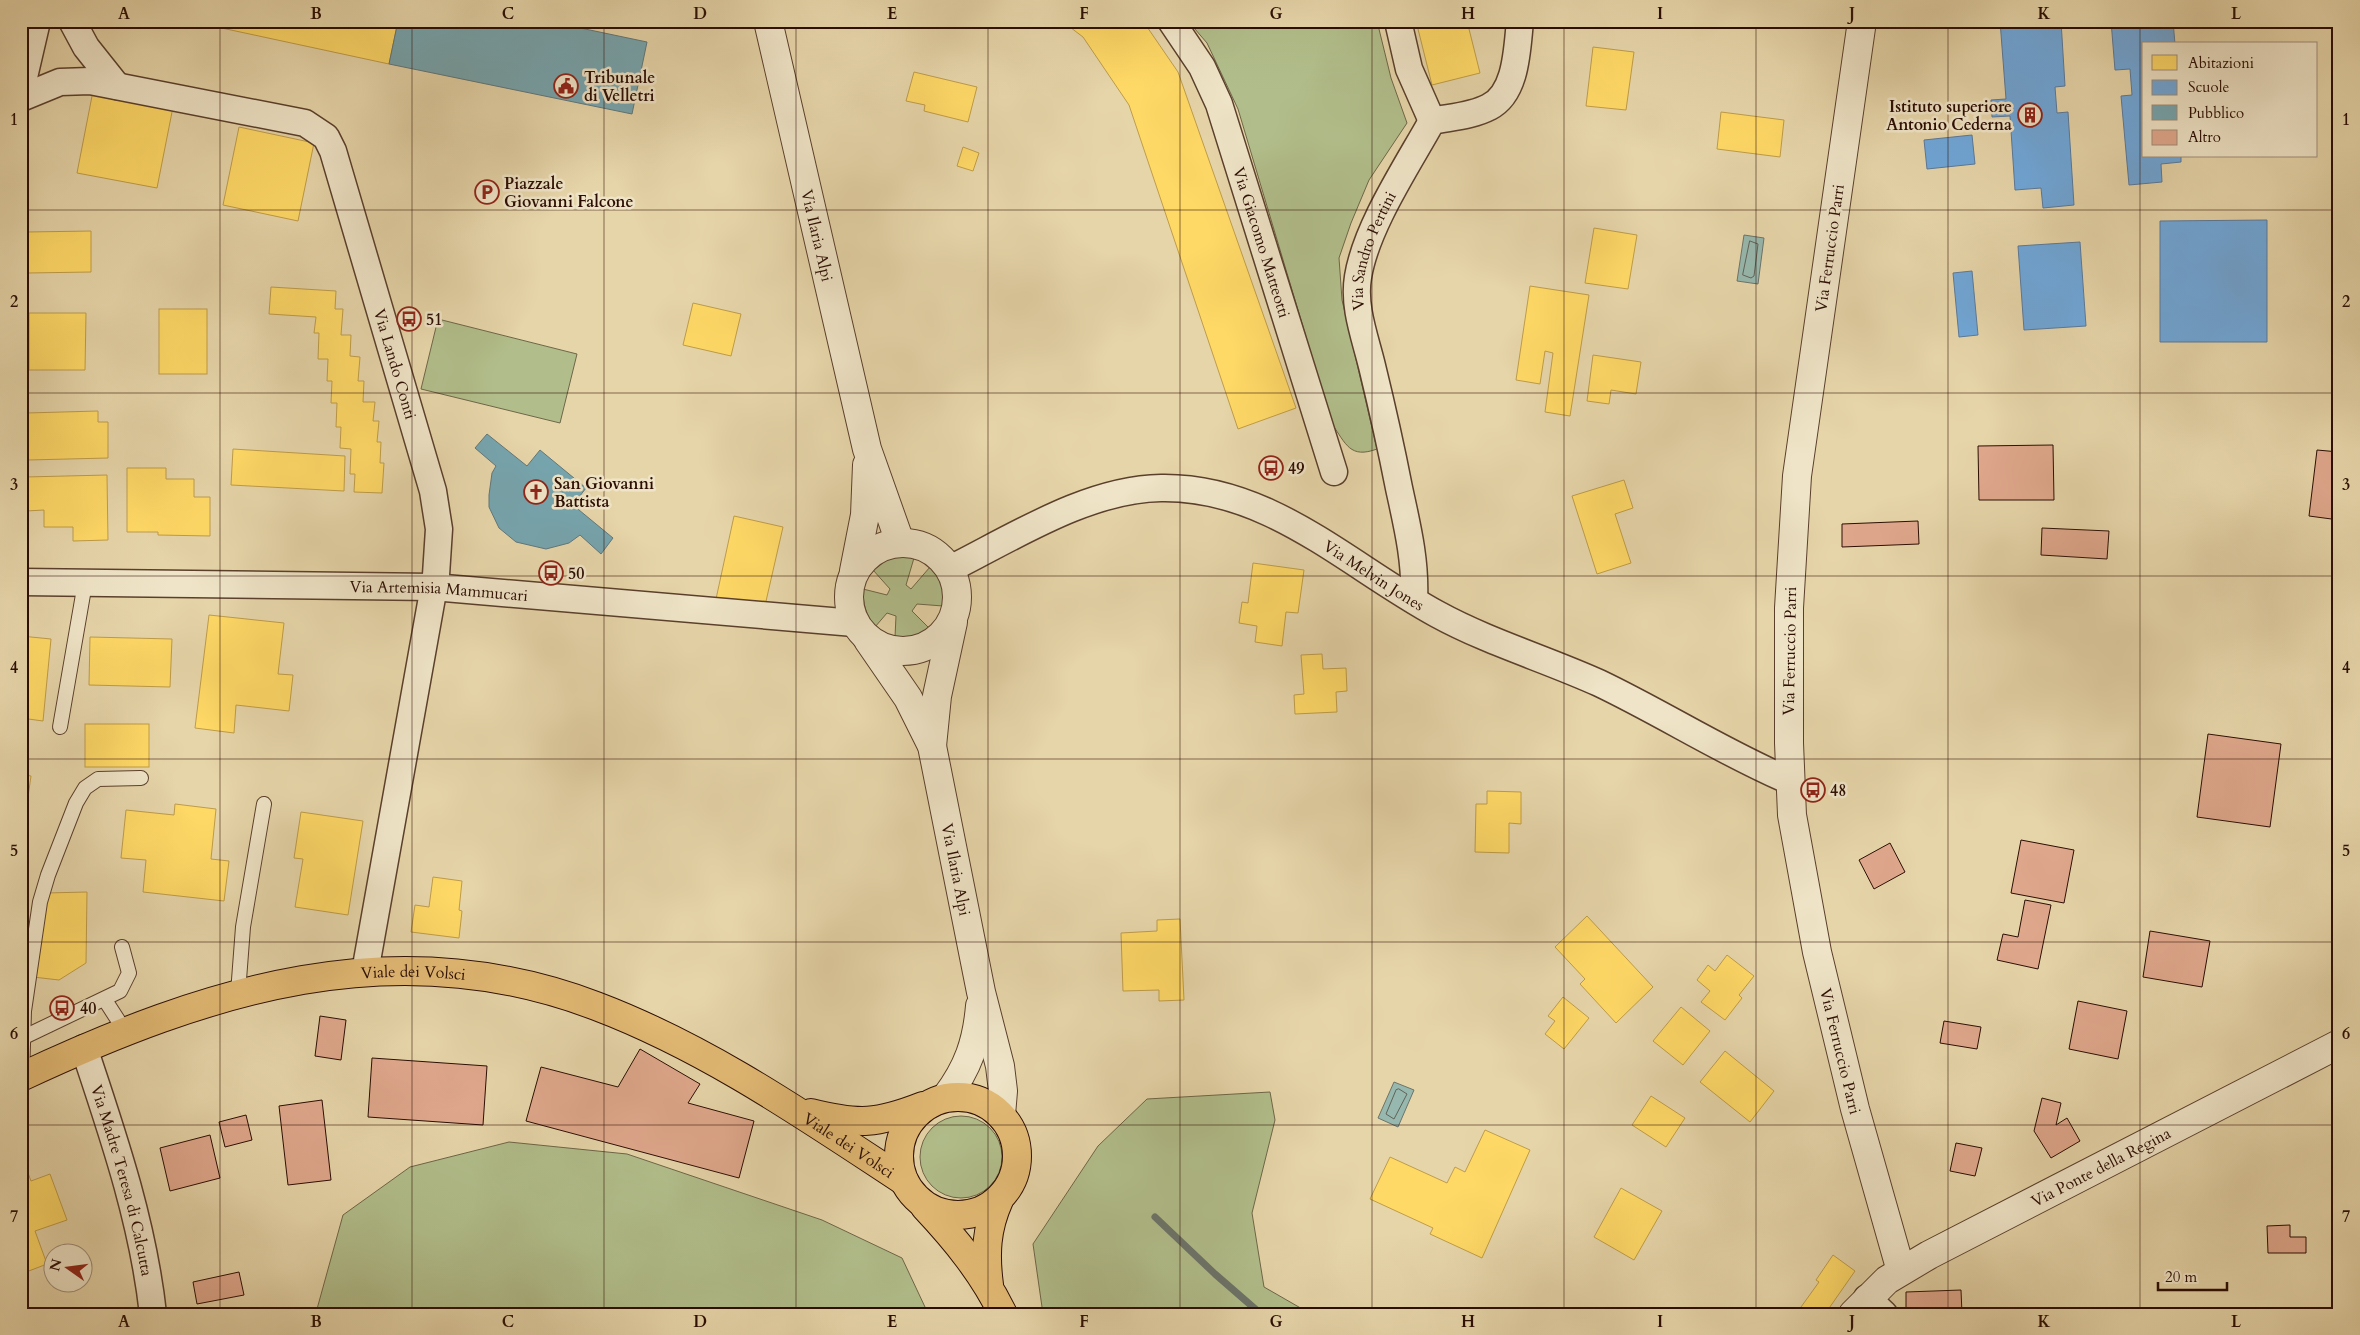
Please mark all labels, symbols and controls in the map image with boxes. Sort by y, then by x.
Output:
text: A [118,3,130,25]
text: B [310,3,322,25]
text: C [502,3,514,25]
text: D [693,3,707,25]
text: E [887,3,897,25]
text: F [1079,3,1089,25]
text: G [1269,3,1283,25]
text: H [1461,3,1475,25]
text: I [1657,3,1663,25]
text: J [1847,3,1855,25]
text: K [2038,3,2051,25]
text: L [2231,3,2242,25]
legend [2142,42,2318,158]
text: Abitazioni [2188,53,2254,73]
place label: Tribunale di Velletri [584,67,655,107]
public building icon: Tribunale di Velletri [553,73,579,99]
text: Scuole [2188,77,2230,97]
place label: Istituto superiore Antonio Cederna [1886,96,2012,136]
building icon: Istituto superiore Antonio Cederna [2017,102,2043,128]
text: Pubblico [2188,103,2244,123]
text: 1 [10,109,18,131]
text: 1 [2342,109,2350,131]
text: Altro [2188,127,2221,147]
street label: Via Giacomo Matteotti [1227,164,1295,321]
place label: Piazzale Giovanni Falcone [504,173,633,213]
parking icon: Piazzale Giovanni Falcone [474,179,500,205]
street label: Via Ferruccio Parri [1810,182,1850,313]
street label: Via Ilaria Alpi [795,187,838,284]
street label: Via Sandro Pertini [1347,187,1402,311]
text: 2 [10,291,18,313]
text: 2 [2342,291,2350,313]
street label: Via Lando Conti [368,306,421,423]
bus stop icon: 51 [396,306,422,332]
place label: 51 [426,309,442,331]
bus stop icon: 49 [1258,455,1284,481]
place label: 49 [1288,458,1304,480]
place label: San Giovanni Battista [554,473,654,513]
text: 3 [10,474,18,496]
text: 3 [2342,474,2350,496]
church icon: San Giovanni Battista [523,479,549,505]
street label: Via Melvin Jones [1319,535,1428,616]
bus stop icon: 50 [538,560,564,586]
place label: 50 [568,563,584,585]
street label: Via Artemisia Mammucari [350,576,529,607]
street label: Via Ferruccio Parri [1778,586,1802,716]
text: 4 [10,657,18,679]
text: 4 [2342,657,2350,679]
bus stop icon: 48 [1800,777,1826,803]
place label: 48 [1830,780,1846,802]
street label: Via Ilaria Alpi [936,821,976,918]
text: 5 [10,840,18,862]
text: 5 [2342,840,2350,862]
street label: Viale dei Volsci [360,961,467,986]
street label: Via Ferruccio Parri [1814,986,1866,1117]
bus stop icon: 40 [49,995,75,1021]
place label: 40 [80,998,96,1020]
text: 6 [10,1023,18,1045]
text: 6 [2342,1023,2350,1045]
street label: Via Madre Teresa di Calcutta [85,1082,158,1278]
street label: Viale dei Volsci [798,1108,899,1184]
street label: Via Ponte della Regina [2027,1122,2175,1213]
text: 7 [10,1206,18,1228]
text: 7 [2342,1206,2350,1228]
north arrow [42,1242,92,1292]
text: N [45,1257,67,1273]
scale bar [2158,1260,2226,1292]
text: 20 m [2165,1267,2197,1287]
text: A [118,1311,130,1333]
text: B [310,1311,322,1333]
text: C [502,1311,514,1333]
text: D [693,1311,707,1333]
text: E [887,1311,897,1333]
text: F [1079,1311,1089,1333]
text: G [1269,1311,1283,1333]
text: H [1461,1311,1475,1333]
text: I [1657,1311,1663,1333]
text: J [1847,1311,1855,1333]
text: K [2038,1311,2051,1333]
text: L [2231,1311,2242,1333]

